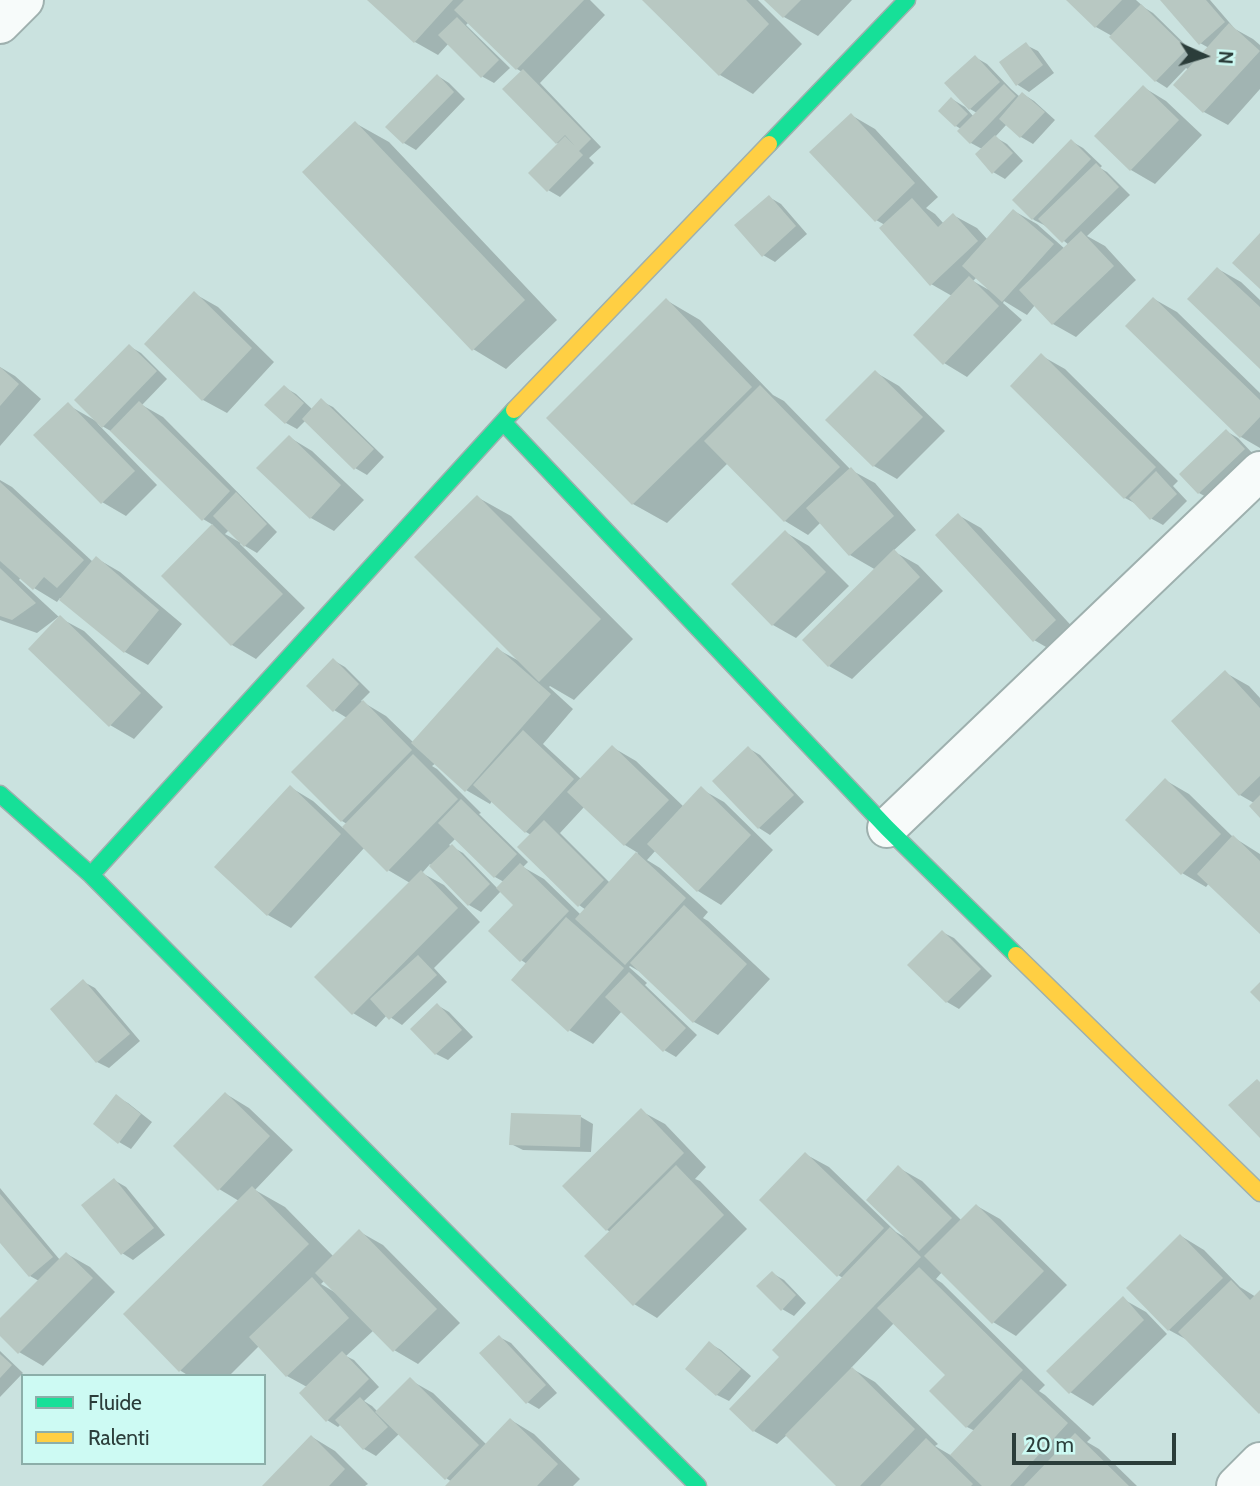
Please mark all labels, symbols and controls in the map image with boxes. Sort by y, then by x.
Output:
north arrow [1169,21,1239,91]
text: N [1214,50,1237,65]
legend [21,1374,266,1465]
text: Fluide [88,1390,142,1415]
scale bar [1015,1420,1180,1464]
text: Ralenti [88,1425,149,1450]
text: 20 m [1025,1432,1074,1457]

